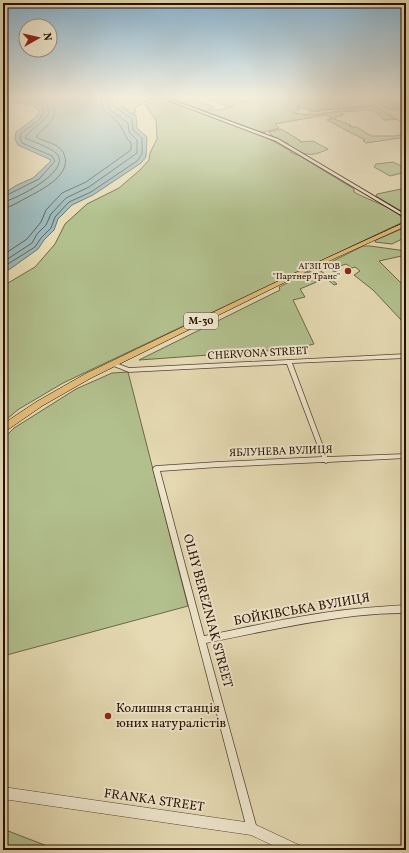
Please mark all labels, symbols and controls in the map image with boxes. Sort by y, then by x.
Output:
north arrow [18,18,58,58]
text: N [38,32,54,42]
place label: АГЗП ТОВ "Партнер Транс" [273,260,340,283]
marker: АГЗП ТОВ "Партнер Транс" [343,266,353,276]
road number: М-30 [184,313,218,329]
street label: CHERVONA STREET [207,344,309,364]
street label: ЯБЛУНЕВА ВУЛИЦЯ [229,443,333,461]
street label: OLHY BEREZNIAK STREET [178,532,236,690]
street label: БОЙКІВСЬКА ВУЛИЦЯ [233,589,371,631]
place label: Колишня станція юних натуралістів [116,700,227,733]
marker: Колишня станція юних натуралістів [103,711,113,721]
street label: FRANKA STREET [103,785,206,817]

